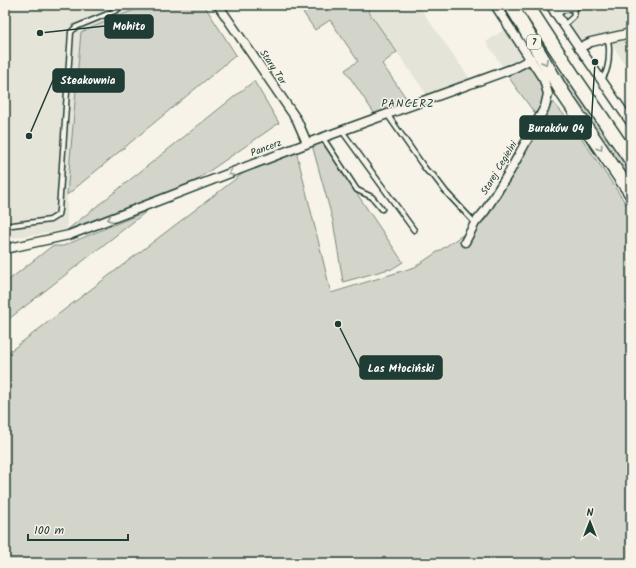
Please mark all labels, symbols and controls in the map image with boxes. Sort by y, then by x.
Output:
callout: Mohito [105,15,153,38]
text: Mohito [113,18,145,36]
road number: 7 [527,35,541,49]
street label: Stary Tor [255,46,291,88]
one-way arrow [541,58,548,65]
callout: Steakownia [53,69,124,92]
text: Steakownia [61,72,116,90]
district label: PANCERZ [381,95,435,113]
callout: Buraków 04 [520,116,591,139]
text: Buraków 04 [528,120,584,138]
street label: Pancerz [248,135,284,161]
street label: Starej Cegielni [477,137,522,198]
one-way arrow [595,144,603,151]
one-way arrow [228,168,235,176]
one-way arrow [106,215,113,223]
callout: Las Młociński [360,356,442,379]
text: Las Młociński [368,360,435,378]
north arrow [570,502,610,542]
text: N [587,504,594,522]
scale bar [28,516,128,542]
text: 100 m [34,521,65,540]

